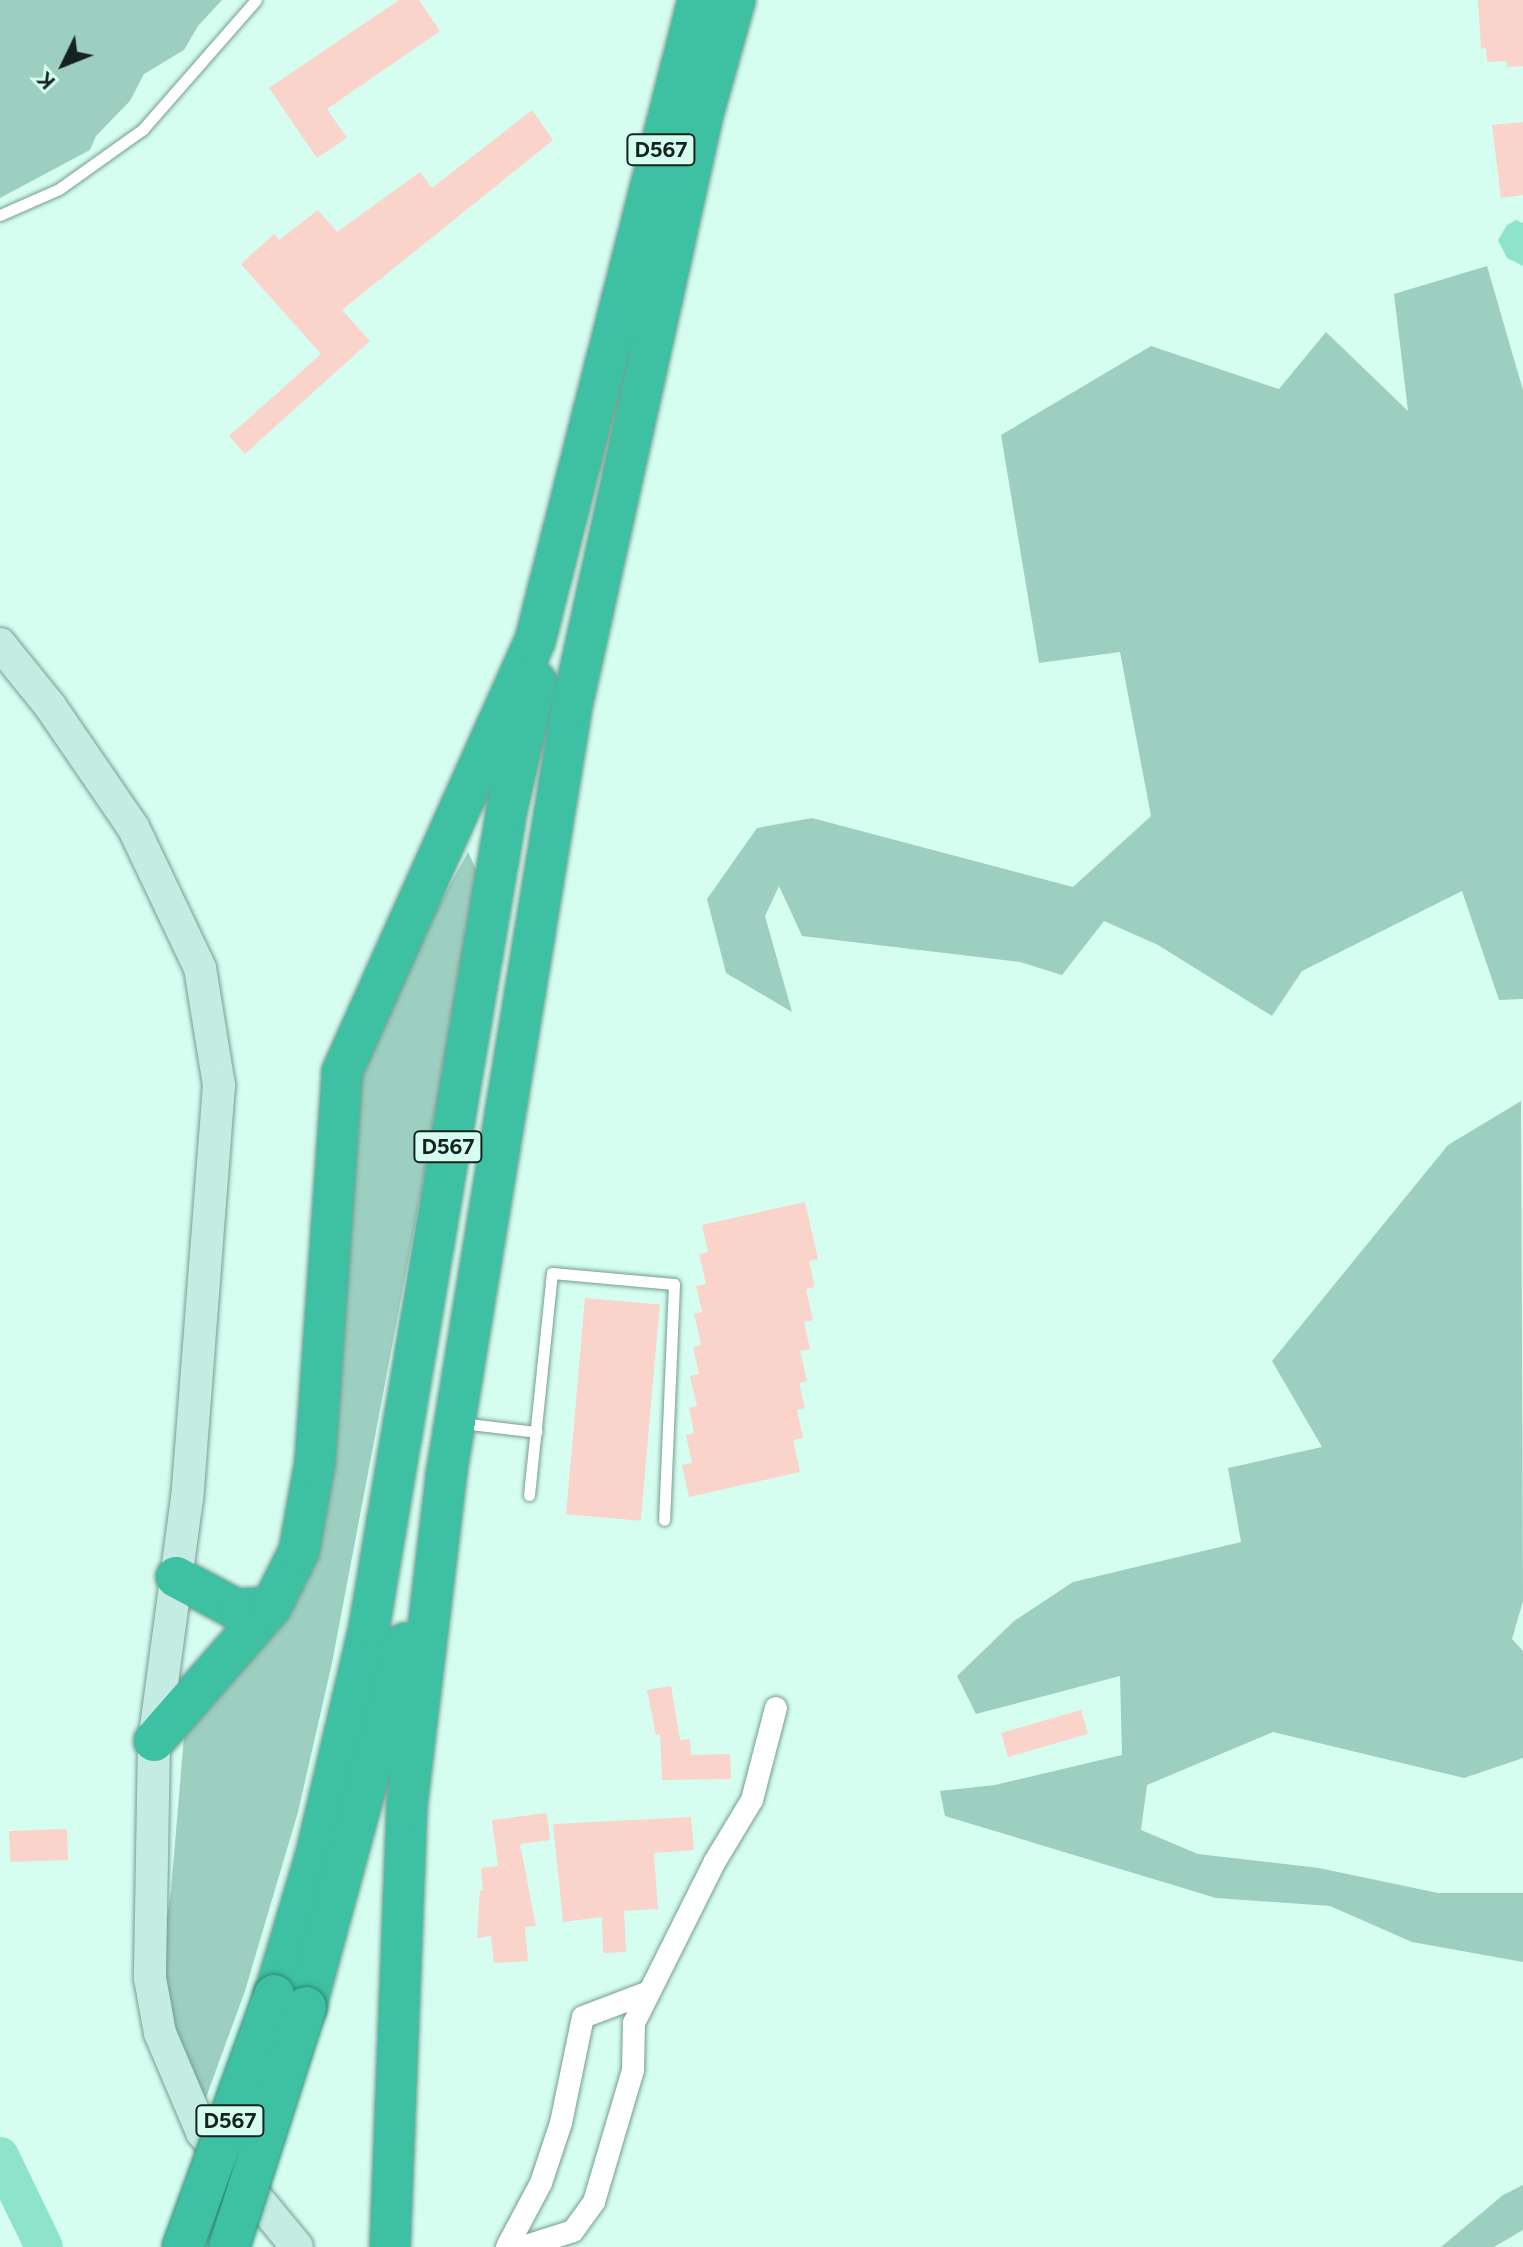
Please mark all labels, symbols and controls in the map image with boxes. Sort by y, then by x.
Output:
north arrow [24,24,104,104]
text: K [31,66,61,95]
road number: D567 [625,132,697,168]
road number: D567 [412,1129,484,1165]
road number: D567 [194,2103,266,2139]

